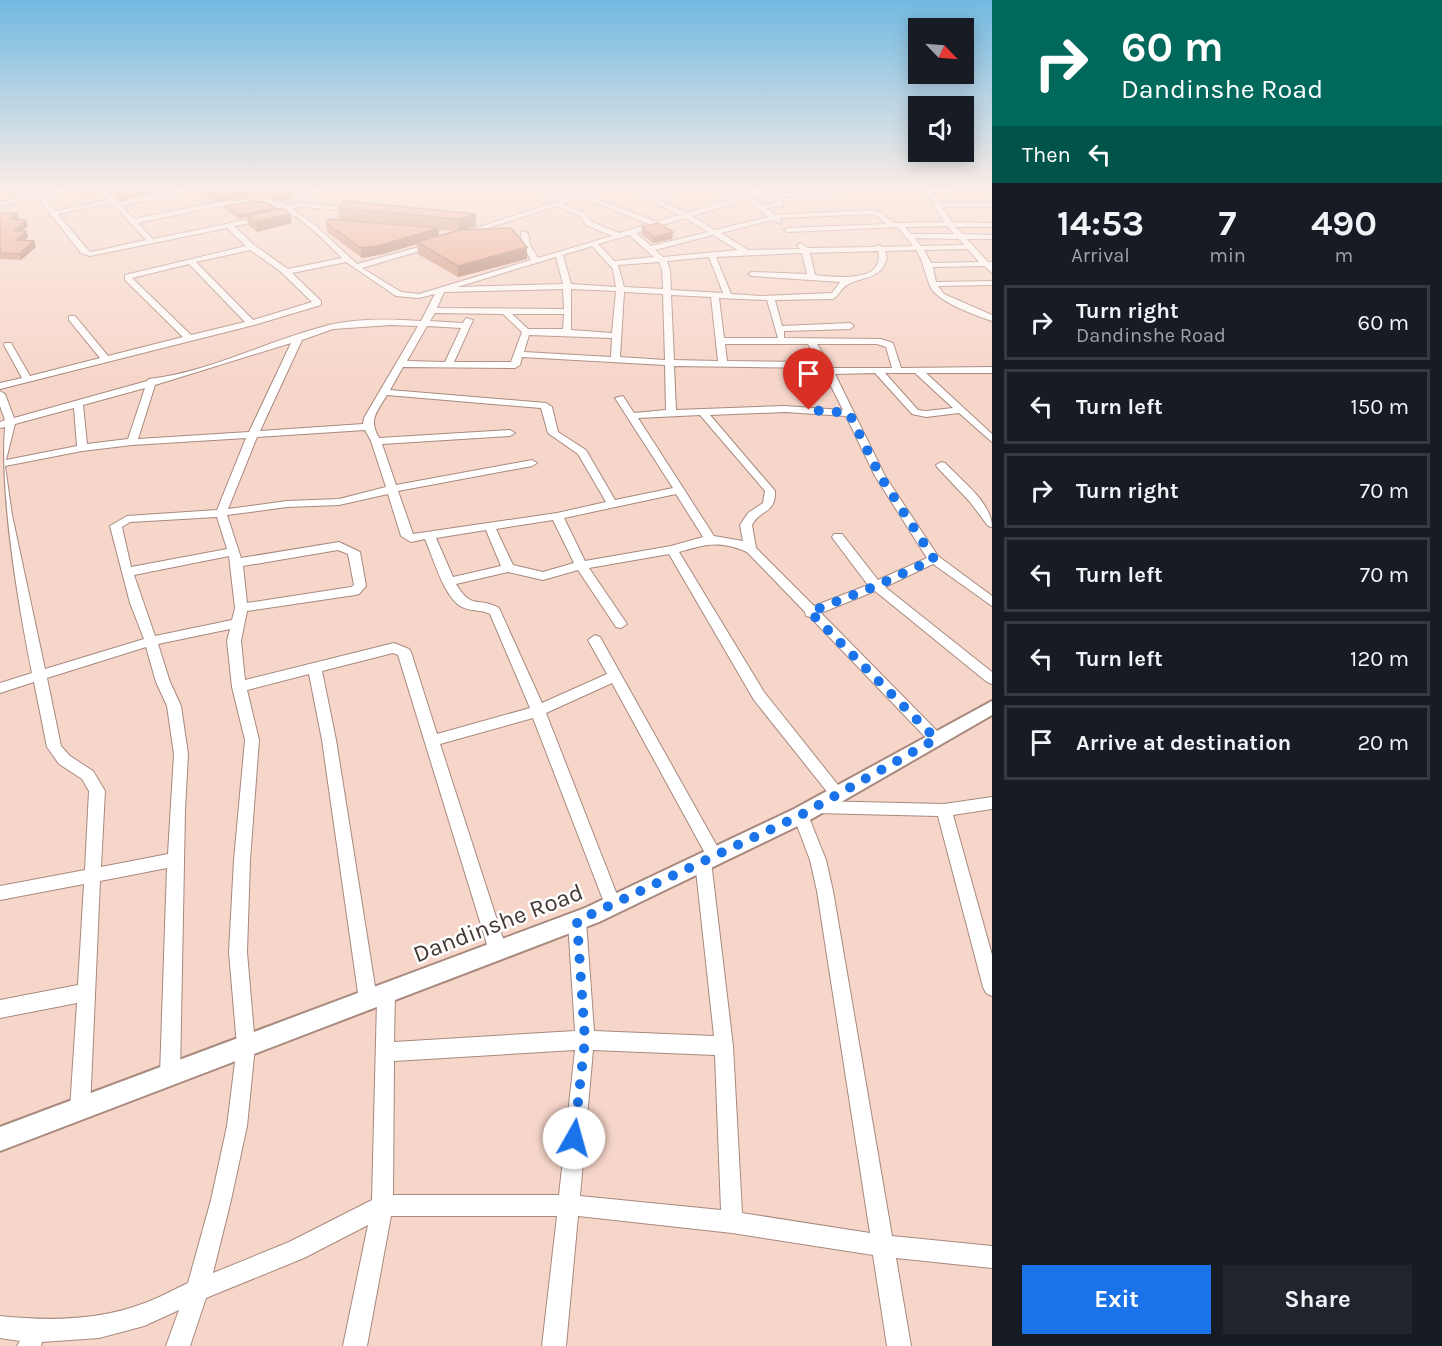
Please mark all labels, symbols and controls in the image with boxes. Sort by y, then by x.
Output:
north arrow [908,18,974,84]
map controls [908,18,974,162]
text: 60 m [1121,22,1224,72]
icon: right [1022,24,1100,102]
text: Dandinshe Road [1121,73,1323,105]
button: sound [908,96,974,162]
icon: left [1083,138,1116,171]
text: Then [1022,142,1071,168]
text: 14:53 [1057,202,1144,244]
text: 7 [1219,202,1237,244]
text: 490 [1311,202,1377,244]
text: Arrival [1071,244,1130,267]
text: min [1209,244,1246,267]
text: m [1335,244,1353,267]
text: Turn right [1076,298,1179,324]
icon: right [1025,306,1058,339]
text: 60 m [1358,310,1409,336]
text: Dandinshe Road [1076,324,1226,347]
pin [783,348,834,410]
icon: arrive [792,357,825,390]
icon: left [1025,390,1058,423]
text: Turn left [1076,394,1163,420]
text: 150 m [1350,394,1409,420]
icon: right [1025,474,1058,507]
text: Turn right [1076,478,1179,504]
text: 70 m [1360,478,1409,504]
icon: left [1025,558,1058,591]
text: Turn left [1076,562,1163,588]
text: 70 m [1360,562,1409,588]
icon: left [1025,642,1058,675]
text: Turn left [1076,646,1163,672]
text: 120 m [1350,646,1409,672]
icon: arrive [1025,726,1058,759]
text: Arrive at destination [1076,730,1291,756]
text: 20 m [1357,730,1409,756]
street label: Dandinshe Road [409,878,587,968]
position arrow [542,1106,606,1170]
button: Exit [1022,1265,1211,1334]
button: Share [1223,1265,1412,1334]

